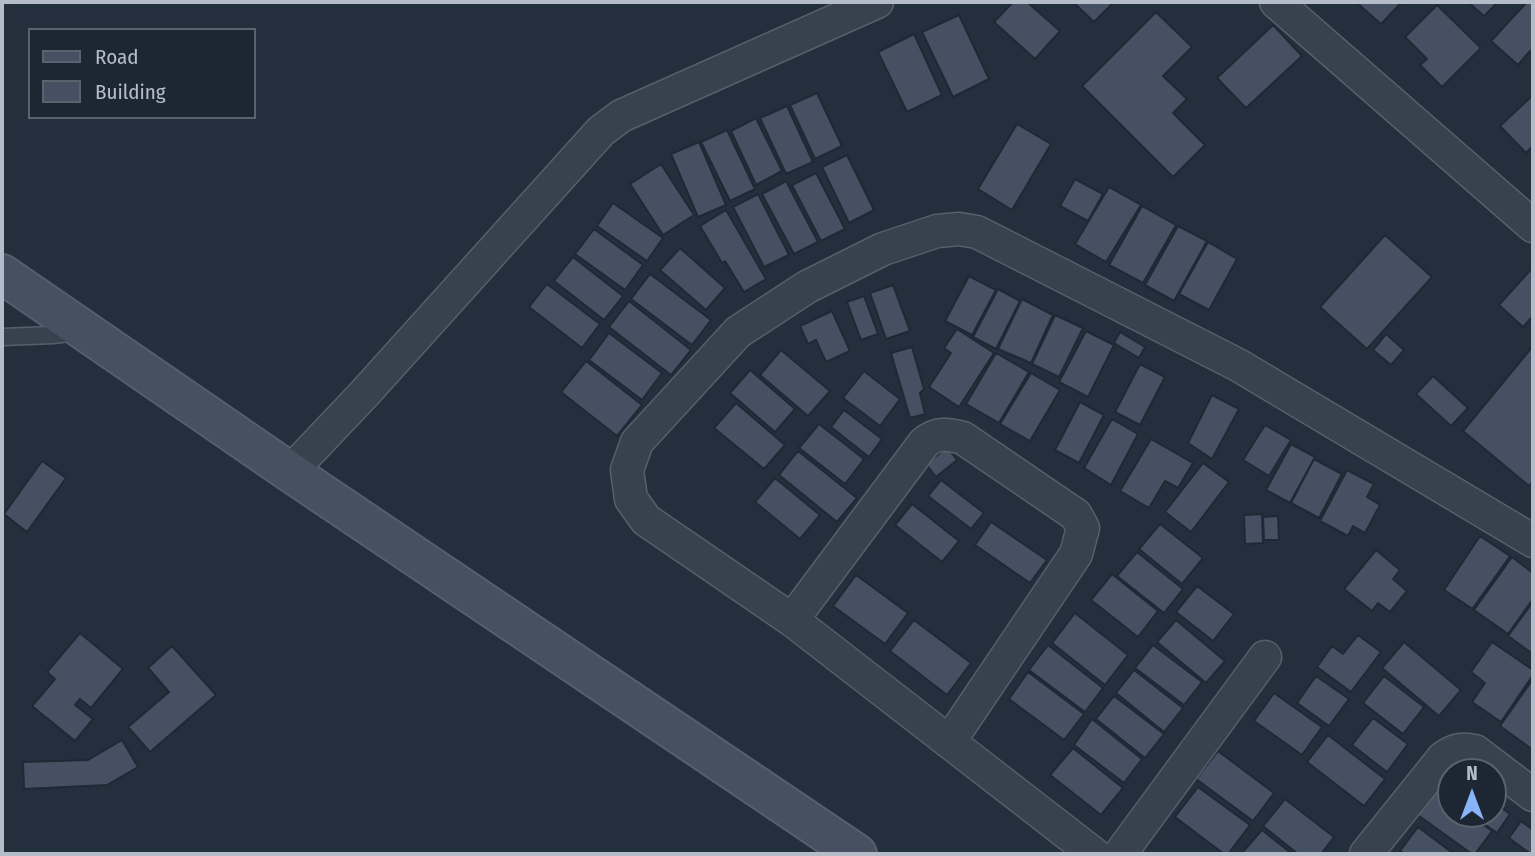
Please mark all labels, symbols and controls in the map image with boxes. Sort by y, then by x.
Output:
legend [28,28,256,119]
text: Road [95,44,139,70]
text: Building [95,79,166,105]
north arrow [1437,758,1507,828]
text: N [1466,762,1478,785]

